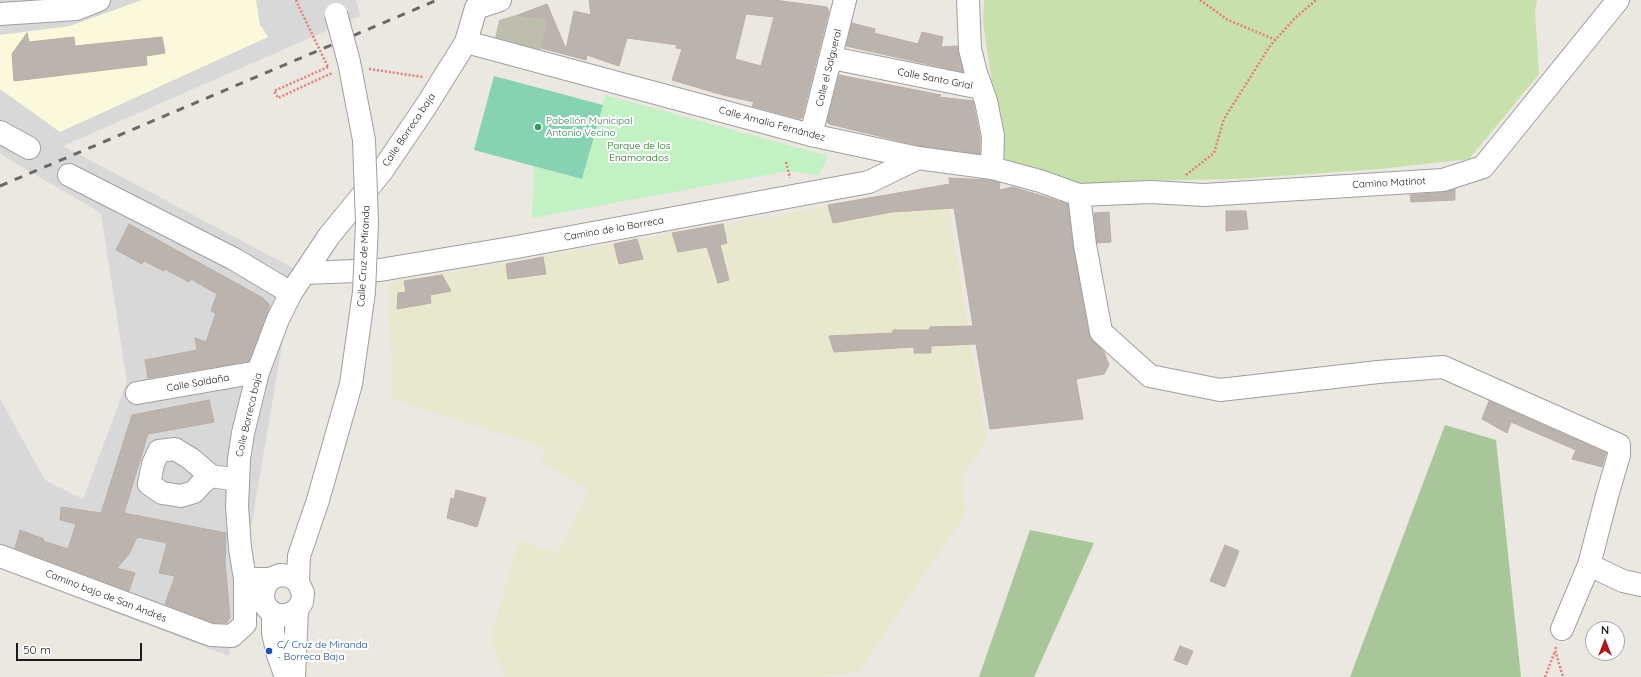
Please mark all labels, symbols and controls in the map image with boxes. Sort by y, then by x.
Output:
street label: Calle el Salgueral [814,28,844,108]
street label: Calle Santo Grial [896,66,974,92]
street label: Calle Borreca baja [380,91,438,169]
street label: Calle Amalio Fernández [718,104,826,144]
place label: Pabellón Municipal Antonio Vecino [546,115,632,138]
marker: Pabellón Municipal Antonio Vecino [533,122,543,132]
park label: Parque de los Enamorados [607,140,671,164]
street label: Camino Matinot [1352,175,1426,191]
street label: Calle Cruz de Miranda [355,205,373,307]
street label: Camino de la Borreca [563,214,665,244]
street label: Calle Saldaña [166,372,230,394]
street label: Calle Borreca baja [233,372,265,458]
street label: Camino bajo de San Andrés [44,567,168,625]
north arrow [1585,621,1625,661]
text: N [1601,623,1609,637]
scale bar [18,635,144,661]
place label: C/ Cruz de Miranda - Borreca Baja [277,639,368,662]
text: 50 m [23,642,51,657]
marker: C/ Cruz de Miranda - Borreca Baja [264,646,274,656]

